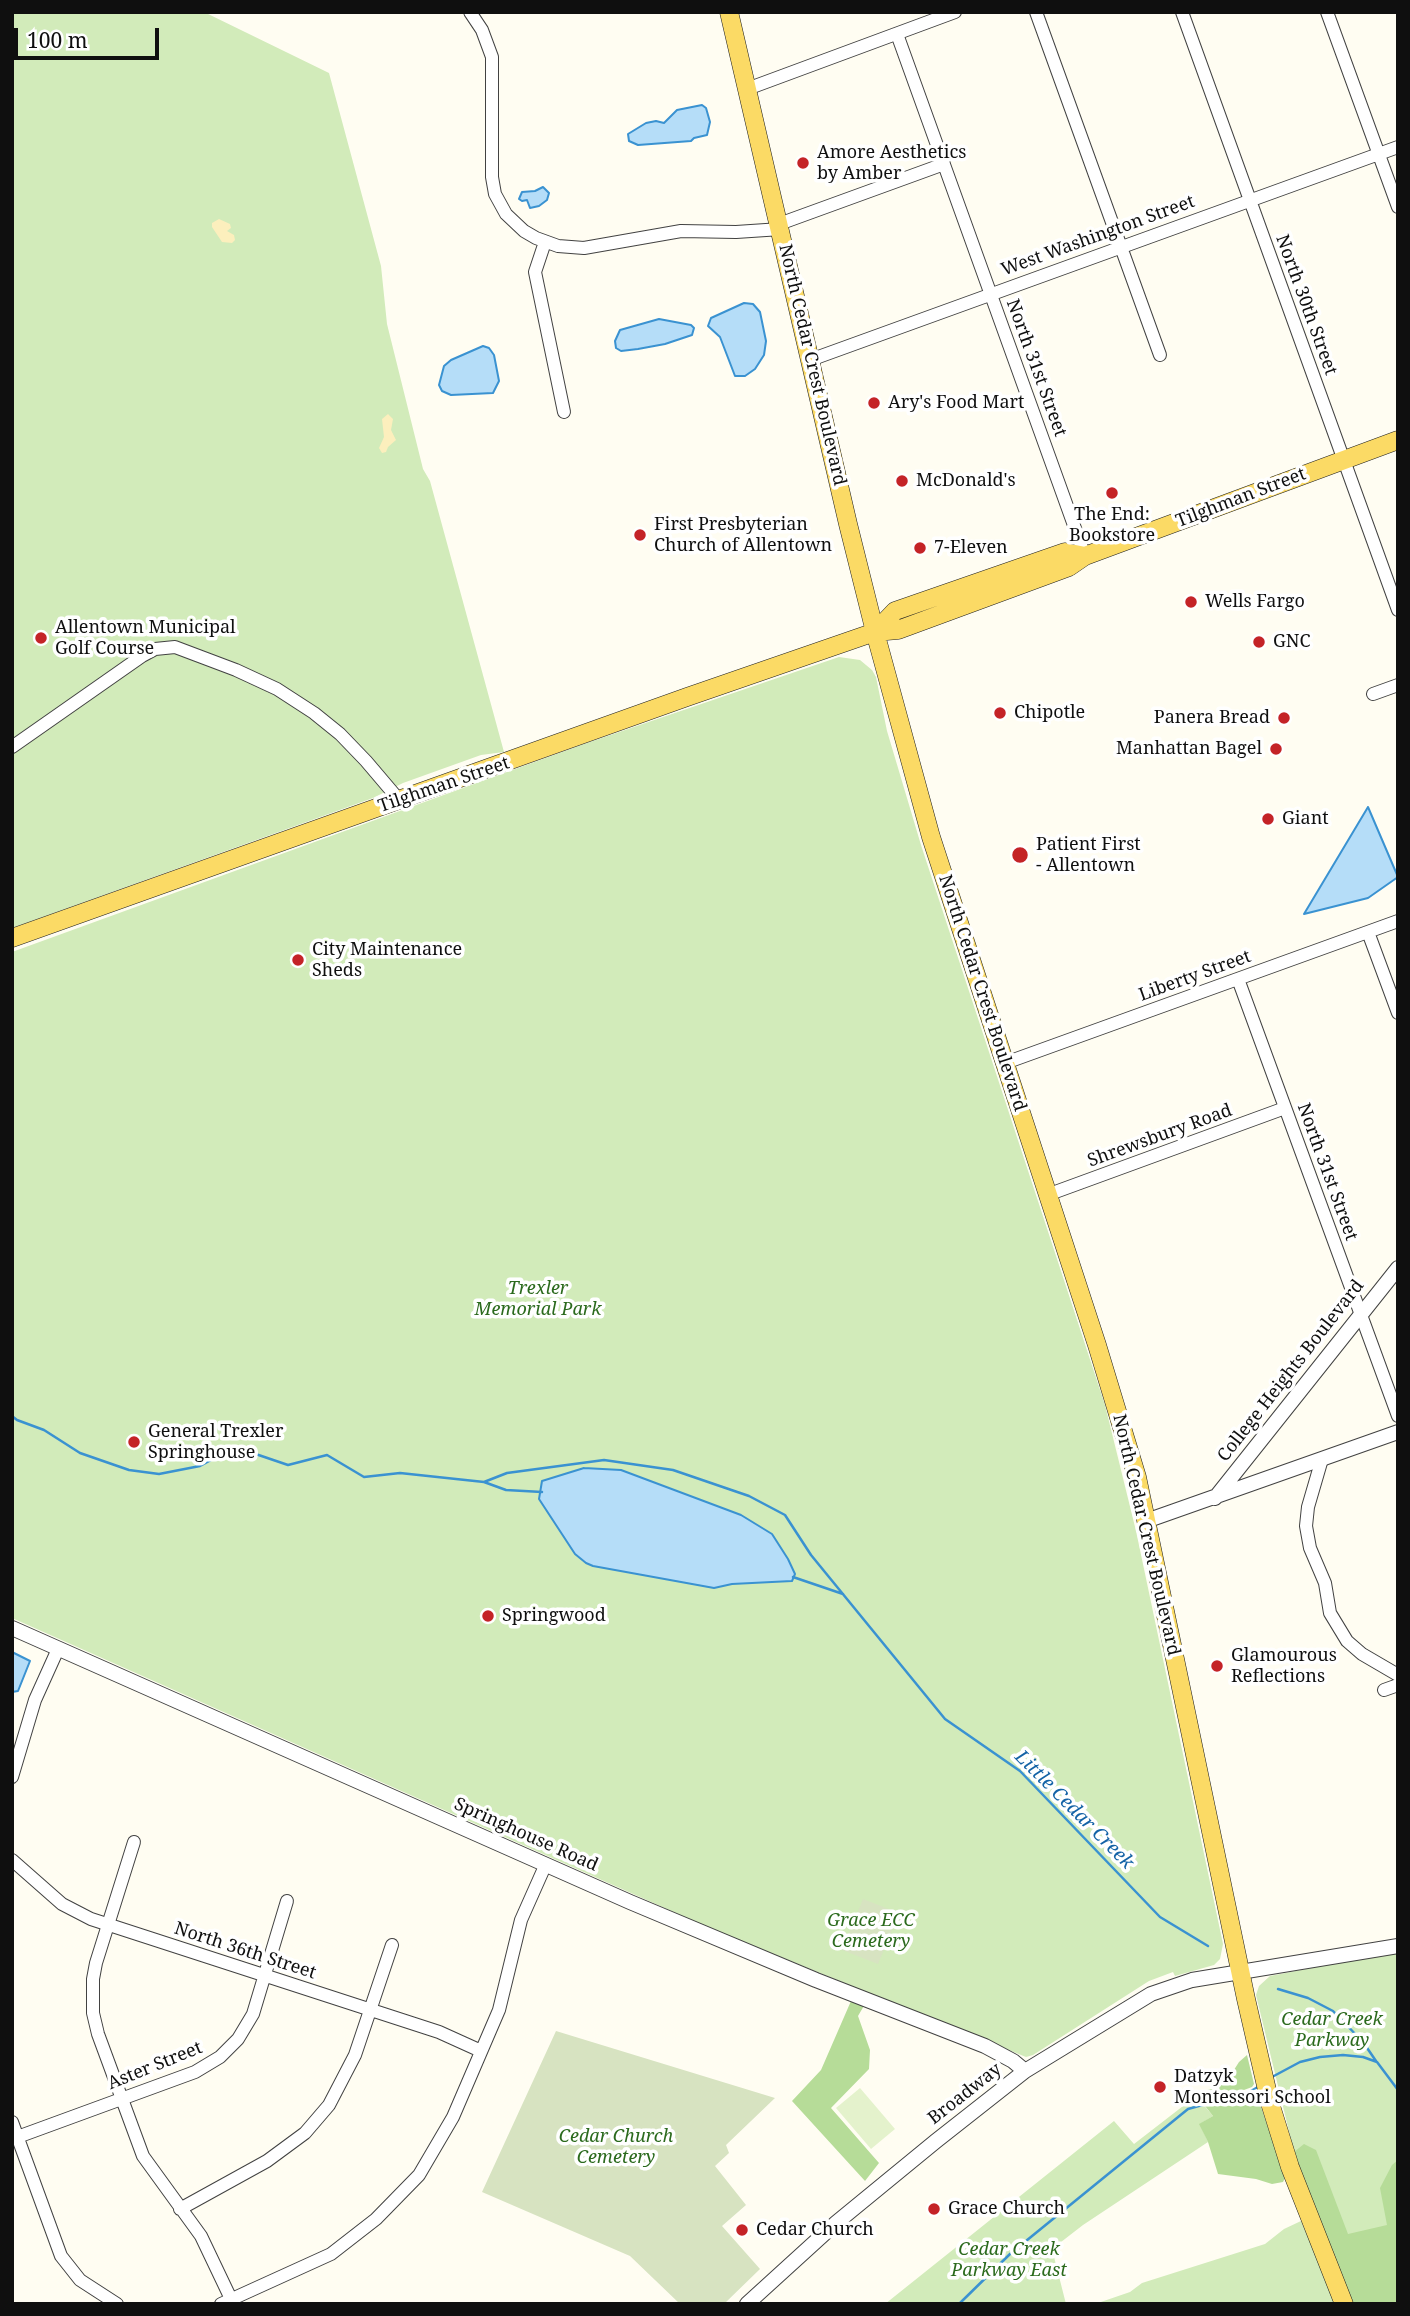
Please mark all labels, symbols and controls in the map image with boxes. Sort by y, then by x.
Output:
scale bar [18,14,163,58]
text: 100 m [27,26,88,54]
place label: Amore Aesthetics by Amber [817,142,966,184]
marker: Amore Aesthetics by Amber [795,155,811,171]
street label: West Washington Street [998,191,1198,281]
street label: North 30th Street [1271,232,1341,378]
street label: North Cedar Crest Boulevard [774,242,850,488]
street label: North 31st Street [1001,296,1071,440]
place label: Ary's Food Mart [888,392,1024,414]
marker: Ary's Food Mart [866,395,882,411]
street label: Tilghman Street [1173,463,1309,533]
place label: McDonald's [916,470,1016,492]
marker: McDonald's [894,473,910,489]
marker: The End: Bookstore [1104,485,1120,501]
place label: The End: Bookstore [1069,504,1155,546]
place label: First Presbyterian Church of Allentown [654,514,832,556]
marker: First Presbyterian Church of Allentown [632,527,648,543]
place label: 7-Eleven [934,537,1008,559]
marker: 7-Eleven [912,540,928,556]
place label: Wells Fargo [1205,591,1305,613]
marker: Wells Fargo [1183,594,1199,610]
place label: Allentown Municipal Golf Course [55,617,236,660]
marker: Allentown Municipal Golf Course [33,630,49,646]
place label: GNC [1273,631,1311,653]
marker: GNC [1251,634,1267,650]
place label: Chipotle [1014,702,1085,724]
marker: Chipotle [992,705,1008,721]
place label: Panera Bread [1154,707,1270,729]
marker: Panera Bread [1276,710,1292,726]
place label: Manhattan Bagel [1116,738,1262,760]
marker: Manhattan Bagel [1268,741,1284,757]
street label: Tilghman Street [376,752,512,818]
place label: Giant [1282,808,1329,830]
marker: Giant [1260,811,1276,827]
place label: Patient First - Allentown [1036,834,1141,876]
marker: Patient First - Allentown [1010,845,1030,865]
street label: North Cedar Crest Boulevard [934,872,1030,1114]
place label: City Maintenance Sheds [312,939,462,982]
street label: Liberty Street [1136,946,1254,1006]
marker: City Maintenance Sheds [290,952,306,968]
street label: Shrewsbury Road [1085,1100,1235,1172]
street label: North 31st Street [1292,1100,1362,1244]
street label: College Heights Boulevard [1213,1276,1369,1466]
park label: Trexler Memorial Park [475,1278,601,1320]
street label: North Cedar Crest Boulevard [1108,1412,1184,1658]
place label: General Trexler Springhouse [148,1421,283,1464]
marker: General Trexler Springhouse [126,1434,142,1450]
place label: Springwood [502,1605,606,1627]
marker: Springwood [480,1608,496,1624]
place label: Glamourous Reflections [1231,1645,1337,1688]
marker: Glamourous Reflections [1209,1658,1225,1674]
water label: Little Cedar Creek [1010,1746,1138,1874]
street label: Springhouse Road [451,1794,601,1876]
park label: Grace ECC Cemetery [827,1910,915,1952]
street label: North 36th Street [171,1918,319,1984]
park label: Cedar Creek Parkway [1281,2009,1383,2052]
street label: Aster Street [105,2037,205,2095]
street label: Broadway [924,2059,1006,2129]
place label: Datzyk Montessori School [1174,2066,1331,2108]
marker: Datzyk Montessori School [1152,2079,1168,2095]
park label: Cedar Church Cemetery [559,2126,673,2168]
place label: Grace Church [948,2198,1065,2220]
marker: Grace Church [926,2201,942,2217]
place label: Cedar Church [756,2219,874,2241]
marker: Cedar Church [734,2222,750,2238]
park label: Cedar Creek Parkway East [951,2239,1067,2282]

